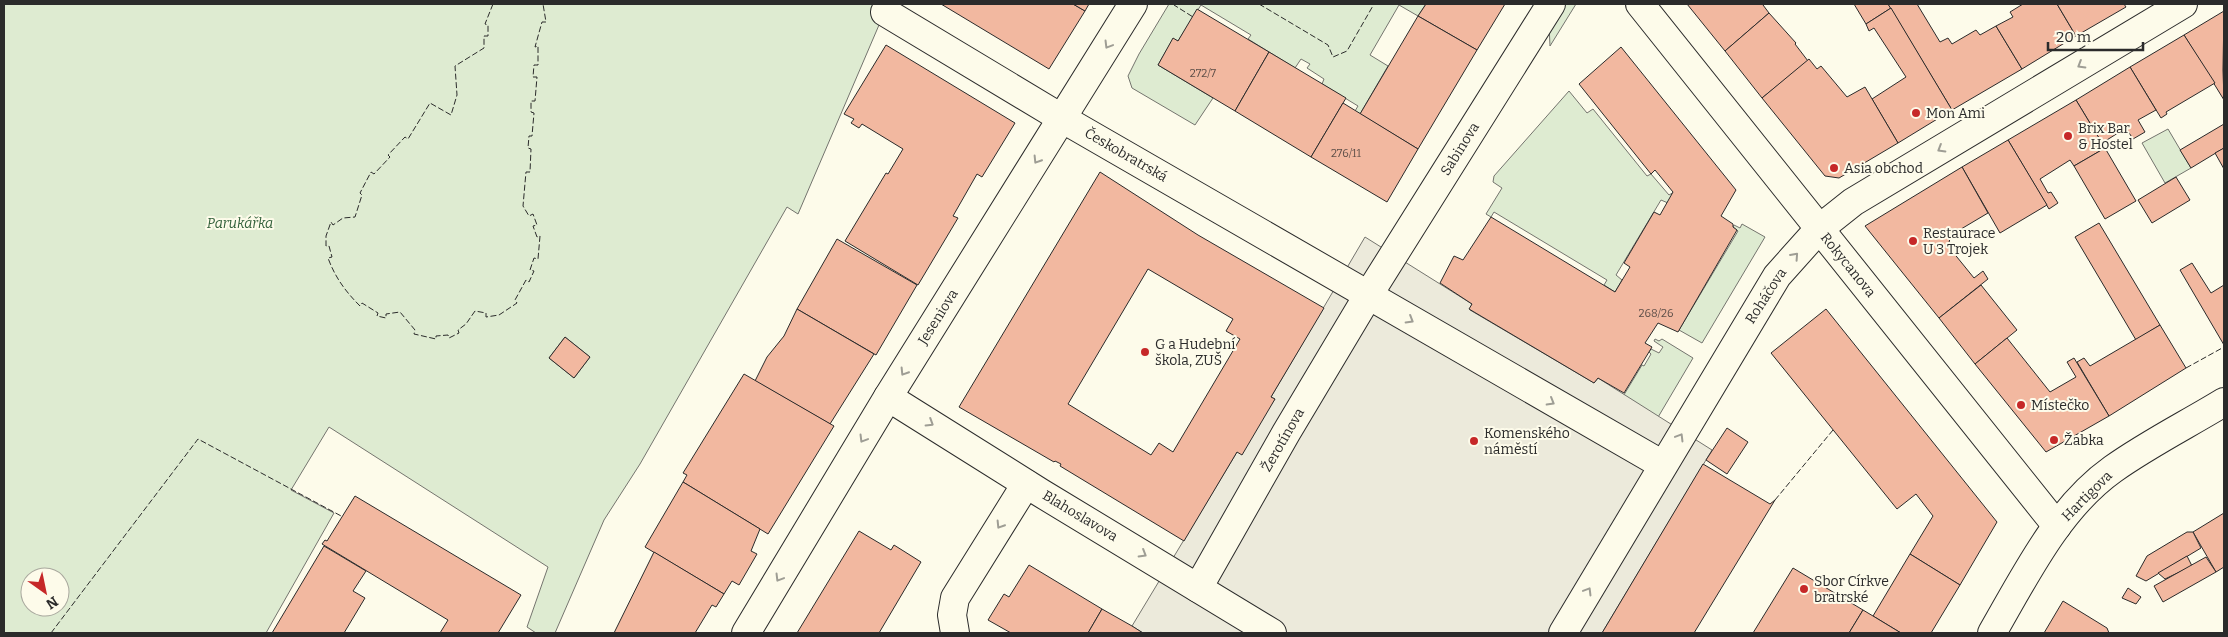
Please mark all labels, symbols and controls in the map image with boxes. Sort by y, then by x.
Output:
scale bar [2048,20,2143,52]
text: 20 m [2056,28,2092,46]
one-way arrow [1105,40,1115,49]
one-way arrow [2077,58,2086,68]
house number: 272/7 [1190,67,1217,80]
place label: Mon Ami [1926,105,1985,122]
marker: Mon Ami [1910,107,1922,119]
street label: Sabinova [1437,119,1483,179]
place label: Brix Bar & Hostel [2078,120,2133,153]
street label: Českobratrská [1081,124,1171,186]
marker: Brix Bar & Hostel [2062,130,2074,142]
one-way arrow [1938,142,1947,152]
house number: 276/11 [1331,147,1362,160]
one-way arrow [1034,154,1043,163]
place label: Asia obchod [1844,160,1923,177]
marker: Asia obchod [1828,162,1840,174]
park label: Parukářka [207,215,273,232]
place label: Restaurace U 3 Trojek [1923,225,1996,258]
street label: Rokycanova [1817,229,1879,301]
marker: Restaurace U 3 Trojek [1907,235,1919,247]
one-way arrow [1789,252,1798,261]
street label: Roháčova [1742,265,1790,327]
street label: Jeseniova [914,286,962,349]
house number: 268/26 [1639,307,1673,320]
one-way arrow [1405,314,1414,324]
place label: G a Hudební škola, ZUŠ [1155,336,1236,369]
marker: G a Hudební škola, ZUŠ [1139,346,1151,358]
one-way arrow [901,366,910,375]
one-way arrow [1546,395,1555,405]
place label: Místečko [2031,397,2089,414]
marker: Místečko [2015,399,2027,411]
street label: Žerotínova [1258,405,1308,475]
one-way arrow [924,416,933,426]
place label: Komenského náměstí [1484,425,1570,458]
place label: Žabka [2064,432,2104,449]
one-way arrow [860,433,870,442]
one-way arrow [1674,434,1684,443]
marker: Žabka [2048,434,2060,446]
marker: Komenského náměstí [1468,435,1480,447]
street label: Hartigova [2058,467,2116,525]
street label: Blahoslavova [1039,487,1121,545]
one-way arrow [997,520,1007,529]
one-way arrow [1137,547,1146,557]
north arrow [20,567,70,617]
one-way arrow [776,573,786,582]
place label: Sbor Církve bratrské [1814,573,1889,606]
marker: Sbor Církve bratrské [1798,583,1810,595]
one-way arrow [1581,588,1591,597]
text: N [42,592,61,613]

